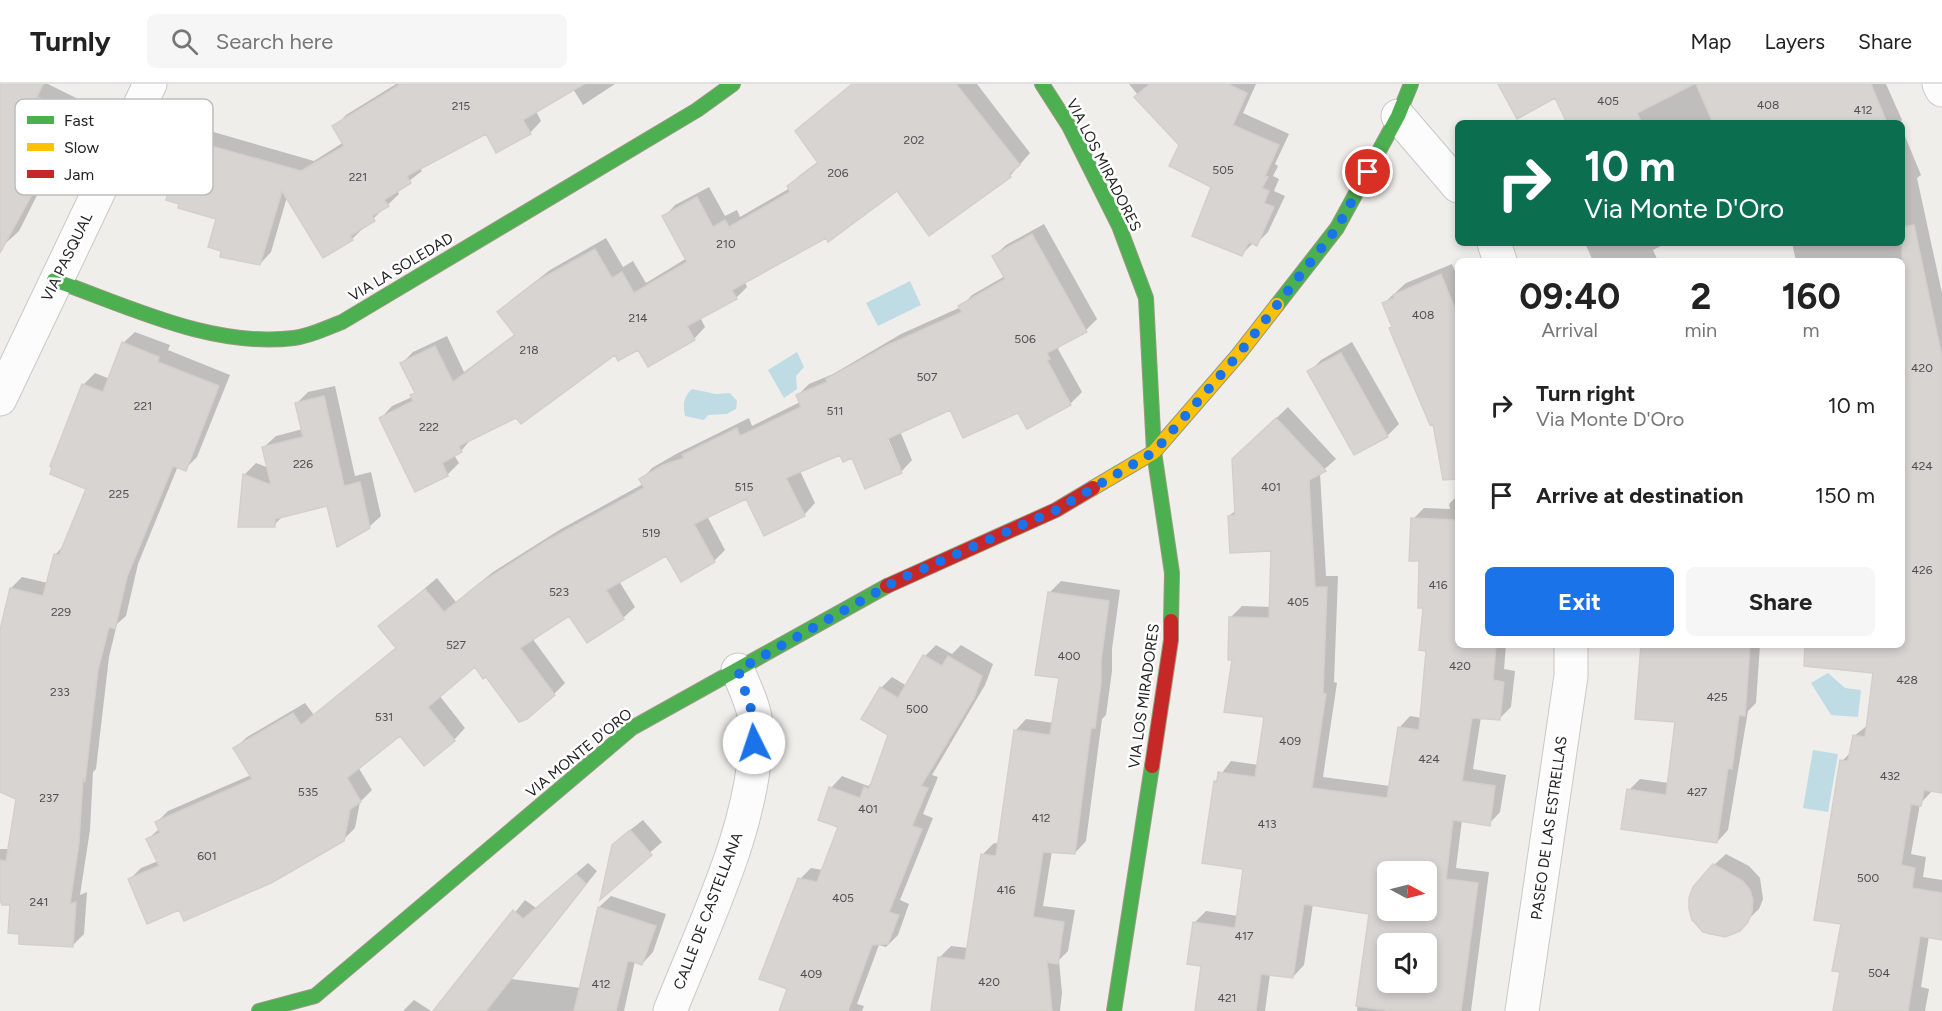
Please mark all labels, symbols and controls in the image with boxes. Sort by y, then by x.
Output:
search box [147,14,567,68]
text: Turnly [30,24,111,58]
icon: search [168,25,201,58]
text: Search here [216,28,333,55]
text: Map [1691,29,1731,54]
text: Layers [1764,29,1825,54]
text: Share [1858,29,1912,54]
house number: 405 [1597,94,1619,108]
street label: VIA LOS MIRADORES [1063,96,1145,234]
house number: 408 [1757,98,1779,112]
legend [15,99,213,195]
house number: 215 [452,99,470,113]
house number: 412 [1853,103,1873,117]
text: Fast [64,111,94,130]
house number: 202 [903,133,925,147]
text: Slow [64,138,99,157]
text: 10 m [1584,141,1676,192]
icon: right [1485,144,1563,222]
pin [1342,146,1393,197]
icon: arrive [1351,155,1384,188]
house number: 505 [1212,163,1234,177]
text: Jam [64,165,94,184]
house number: 206 [827,166,849,180]
house number: 221 [349,170,367,184]
text: Via Monte D'Oro [1584,192,1784,225]
street label: VIA PASQUAL [38,209,96,304]
street label: VIA LA SOLEDAD [346,229,456,305]
house number: 210 [716,237,736,251]
text: 09:40 [1519,275,1620,318]
text: 2 [1690,275,1711,318]
text: 160 [1781,275,1841,318]
house number: 408 [1412,308,1434,322]
house number: 214 [628,311,648,325]
text: Arrival [1541,318,1598,342]
text: min [1684,318,1717,342]
text: m [1803,318,1820,342]
house number: 506 [1014,332,1036,346]
house number: 218 [519,343,539,357]
house number: 420 [1911,361,1933,375]
house number: 507 [916,370,938,384]
text: Turn right [1536,380,1635,407]
icon: right [1485,389,1518,422]
text: 10 m [1828,392,1875,419]
house number: 221 [134,399,152,413]
house number: 511 [827,404,843,418]
text: Via Monte D'Oro [1536,407,1684,431]
house number: 222 [419,420,439,434]
house number: 226 [293,457,313,471]
house number: 424 [1911,459,1933,473]
icon: arrive [1485,479,1518,512]
house number: 515 [735,480,753,494]
house number: 401 [1261,480,1281,494]
text: Arrive at destination [1536,482,1744,509]
text: 150 m [1815,482,1875,509]
house number: 225 [109,487,129,501]
house number: 519 [642,526,661,540]
house number: 426 [1912,563,1933,577]
button: Exit [1485,567,1674,636]
button: Share [1686,567,1875,636]
house number: 416 [1428,578,1448,592]
house number: 523 [549,585,569,599]
house number: 405 [1287,595,1309,609]
house number: 229 [51,605,71,619]
street label: VIA LOS MIRADORES [1125,622,1163,770]
house number: 527 [446,638,467,652]
house number: 400 [1058,649,1081,663]
house number: 420 [1449,659,1471,673]
house number: 428 [1896,673,1918,687]
house number: 233 [50,685,70,699]
house number: 425 [1706,690,1728,704]
house number: 500 [906,702,928,716]
street label: VIA MONTE D'ORO [522,705,636,801]
house number: 531 [375,710,393,724]
position arrow [722,711,786,775]
house number: 409 [1279,734,1301,748]
street label: PASEO DE LAS ESTRELLAS [1527,735,1571,921]
house number: 424 [1418,752,1440,766]
house number: 432 [1880,769,1900,783]
house number: 535 [298,785,318,799]
house number: 427 [1687,785,1708,799]
house number: 237 [39,791,59,805]
house number: 401 [858,802,878,816]
house number: 412 [1031,811,1051,825]
house number: 413 [1258,817,1276,831]
street label: CALLE DE CASTELLANA [670,830,746,992]
house number: 601 [197,849,217,863]
north arrow [1377,861,1437,921]
map controls [1377,861,1437,993]
house number: 500 [1857,871,1879,885]
house number: 416 [996,883,1016,897]
house number: 405 [832,891,854,905]
house number: 241 [29,895,49,909]
house number: 417 [1235,929,1254,943]
button: sound [1377,933,1437,993]
house number: 504 [1868,966,1891,980]
house number: 409 [800,967,822,981]
house number: 420 [978,975,1000,989]
house number: 412 [591,977,611,991]
house number: 421 [1217,991,1237,1005]

